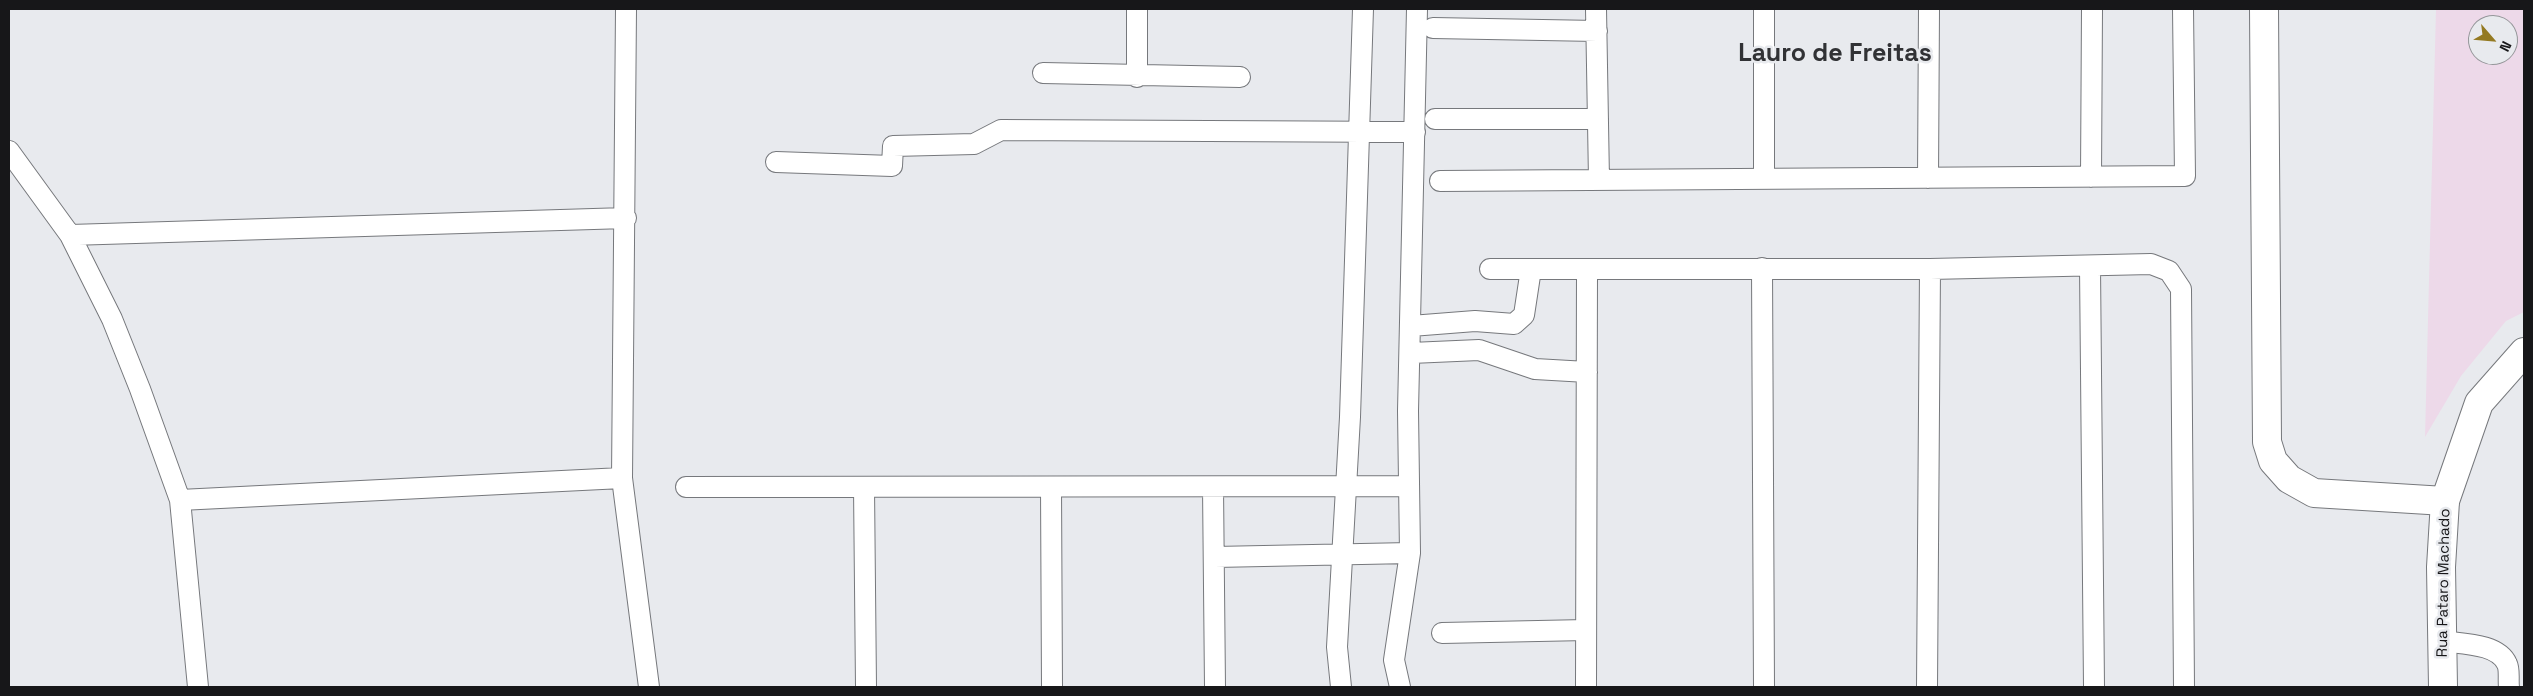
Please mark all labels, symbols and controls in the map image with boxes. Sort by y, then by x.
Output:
north arrow [2468,15,2518,65]
text: N [2495,38,2516,55]
district label: Lauro de Freitas [1738,39,1932,69]
street label: Rua Pataro Machado [2434,508,2454,658]

